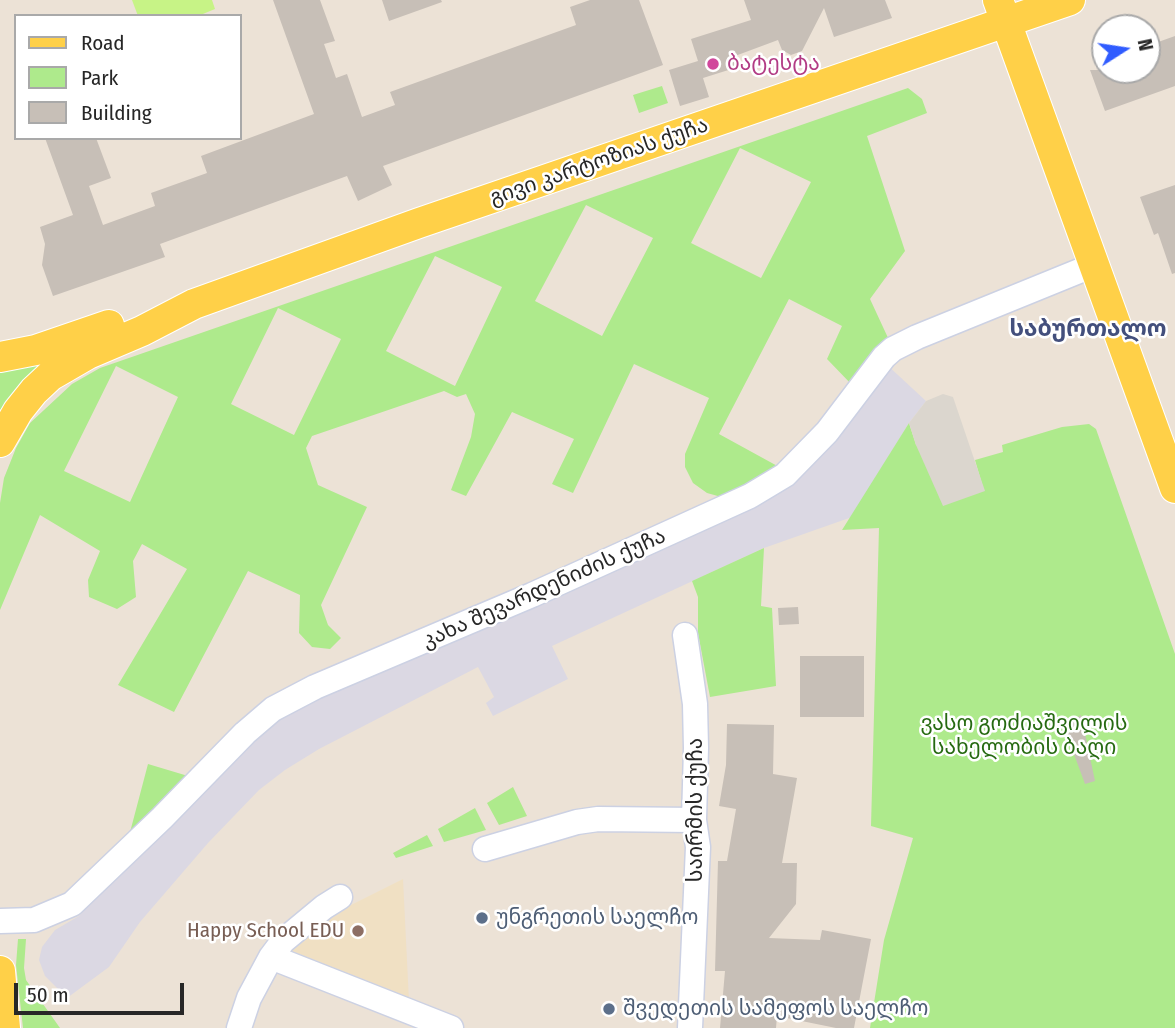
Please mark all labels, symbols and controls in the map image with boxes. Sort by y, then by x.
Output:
legend [14,14,242,140]
north arrow [1091,14,1161,84]
text: Road [81,30,125,56]
text: N [1133,37,1158,53]
place label: ბატესტა [727,51,820,77]
marker: ბატესტა [705,56,721,72]
text: Park [81,65,118,91]
text: Building [81,100,152,126]
street label: გივი კარტოზიას ქუჩა [487,113,711,211]
district label: საბურთალო [1009,316,1167,344]
street label: კახა შევარდენიძის ქუჩა [418,524,670,654]
park label: ვასო გოძიაშვილის სახელობის ბაღი [920,711,1128,761]
street label: საირმის ქუჩა [683,738,709,882]
place label: უნგრეთის საელჩო [496,905,698,931]
marker: უნგრეთის საელჩო [474,910,490,926]
place label: Happy School EDU [187,918,344,944]
marker: Happy School EDU [350,923,366,939]
scale bar [18,968,187,1012]
text: 50 m [27,982,69,1008]
place label: შვედეთის სამეფოს საელჩო [623,996,929,1022]
marker: შვედეთის სამეფოს საელჩო [601,1001,617,1017]

